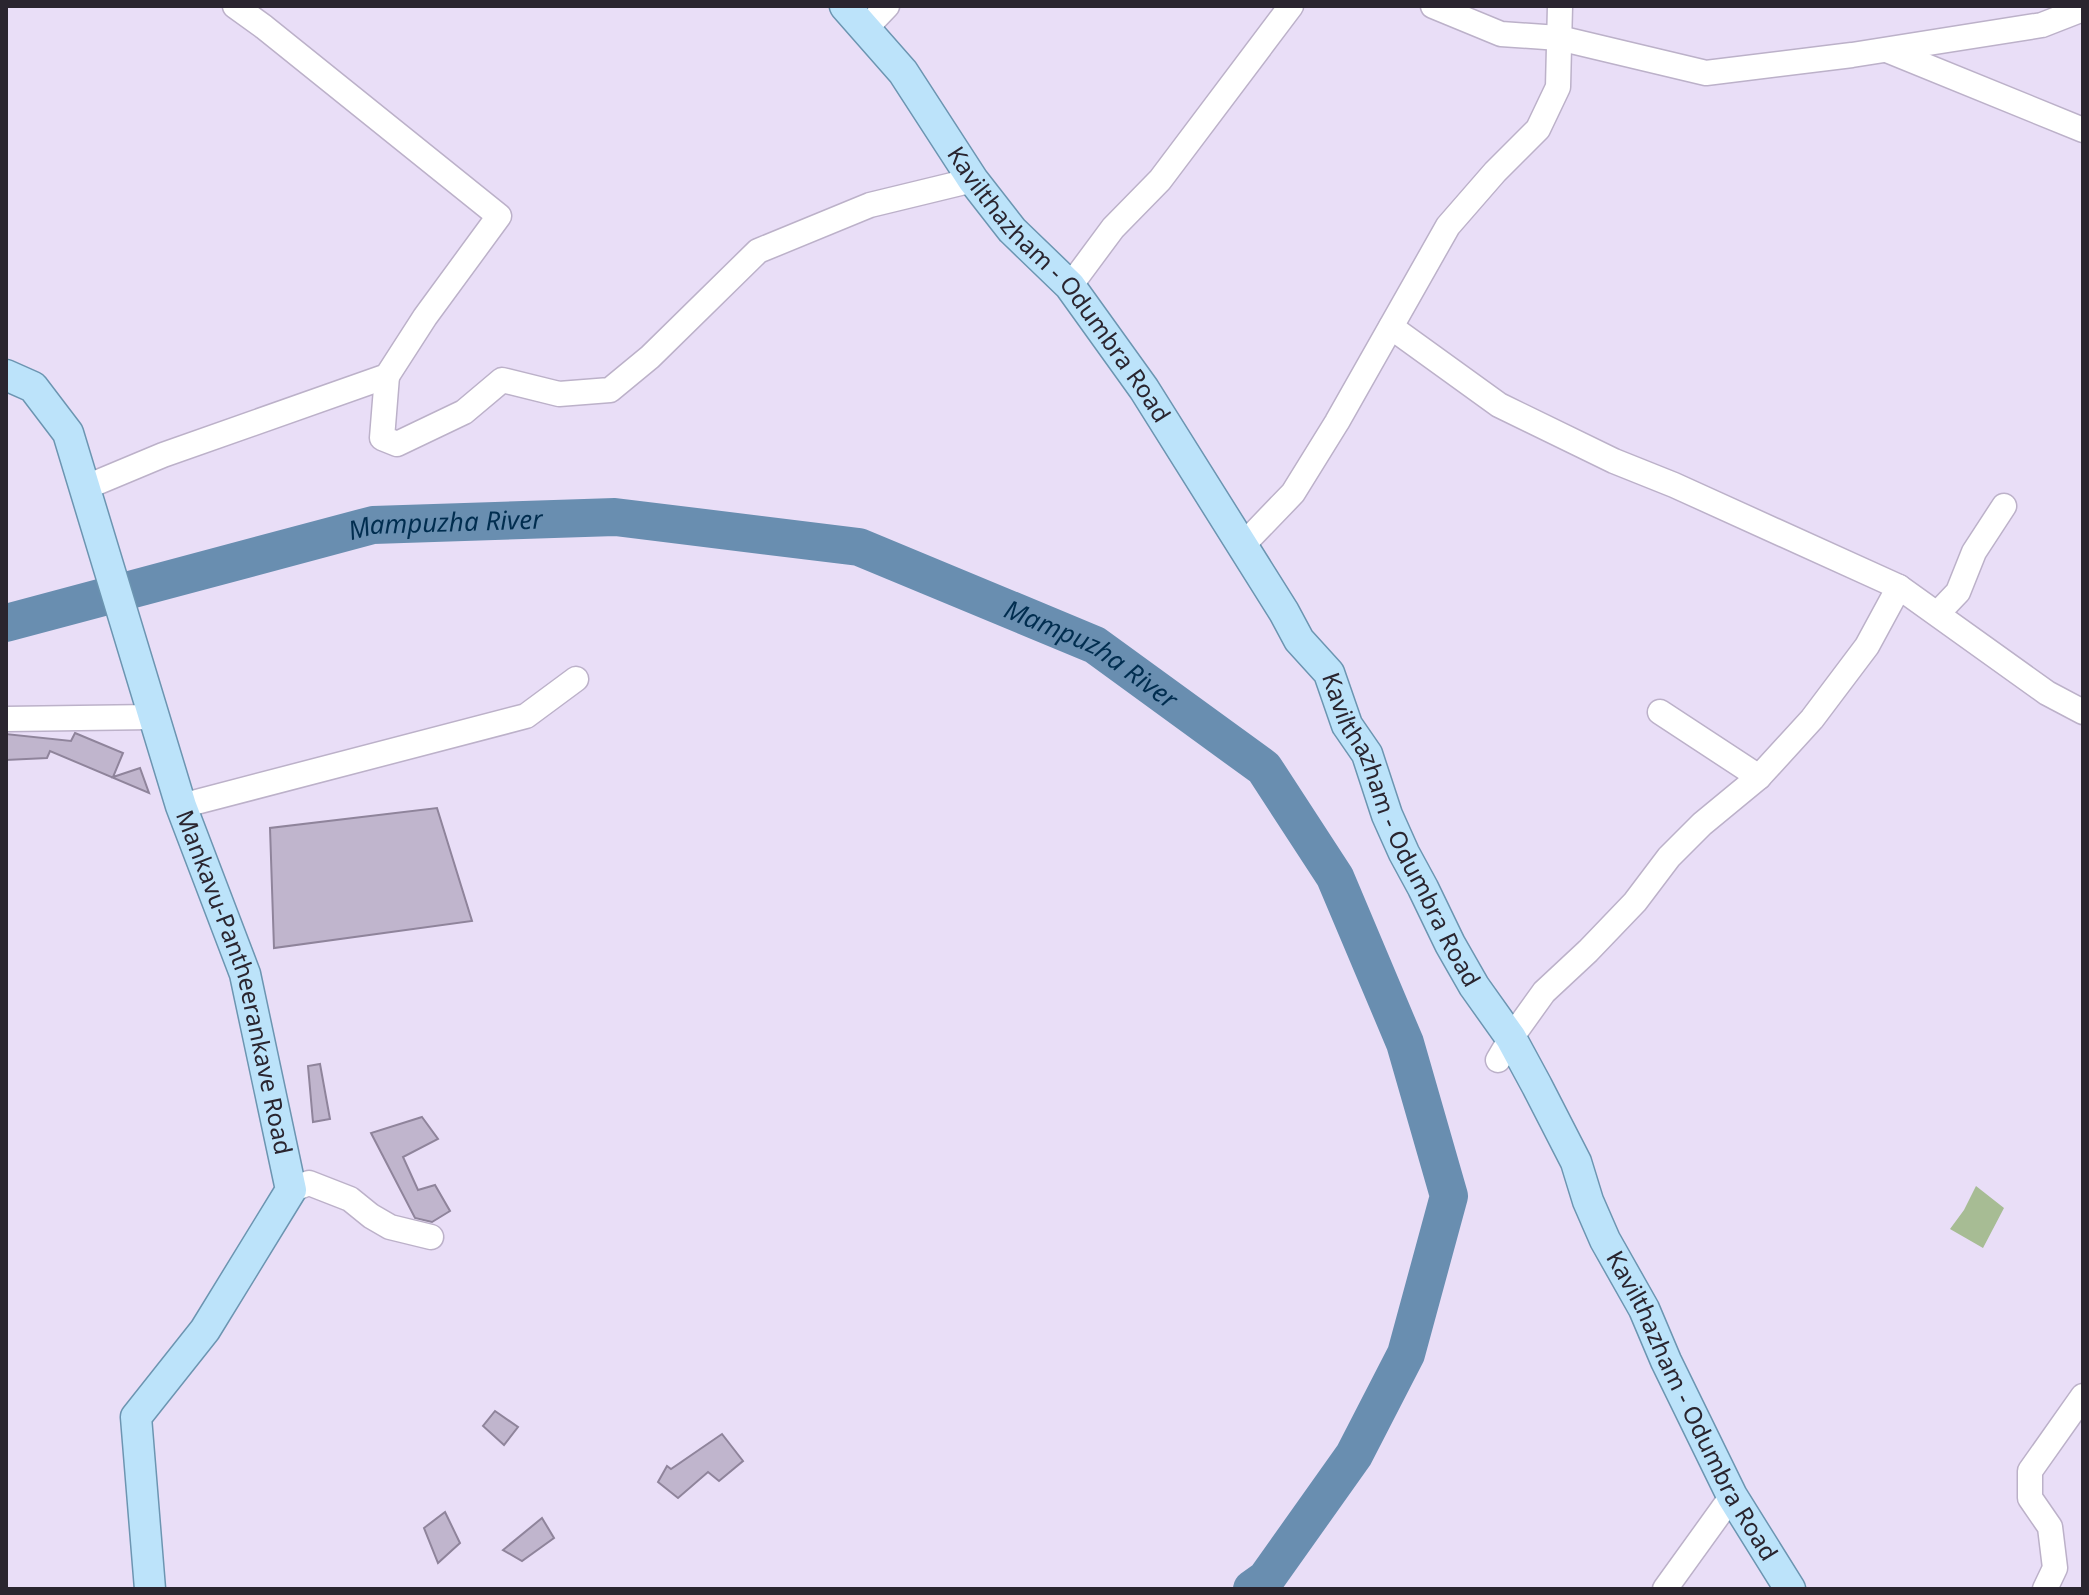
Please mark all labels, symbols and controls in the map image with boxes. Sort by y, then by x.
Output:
street label: Kavilthazham - Odumbra Road [940,139,1179,428]
water label: Mampuzha River [344,500,545,548]
water label: Mampuzha River [999,590,1187,717]
street label: Kavilthazham - Odumbra Road [1315,668,1489,992]
street label: Mankavu-Pantheerankave Road [169,805,301,1157]
street label: Kavilthazham - Odumbra Road [1599,1244,1786,1566]

